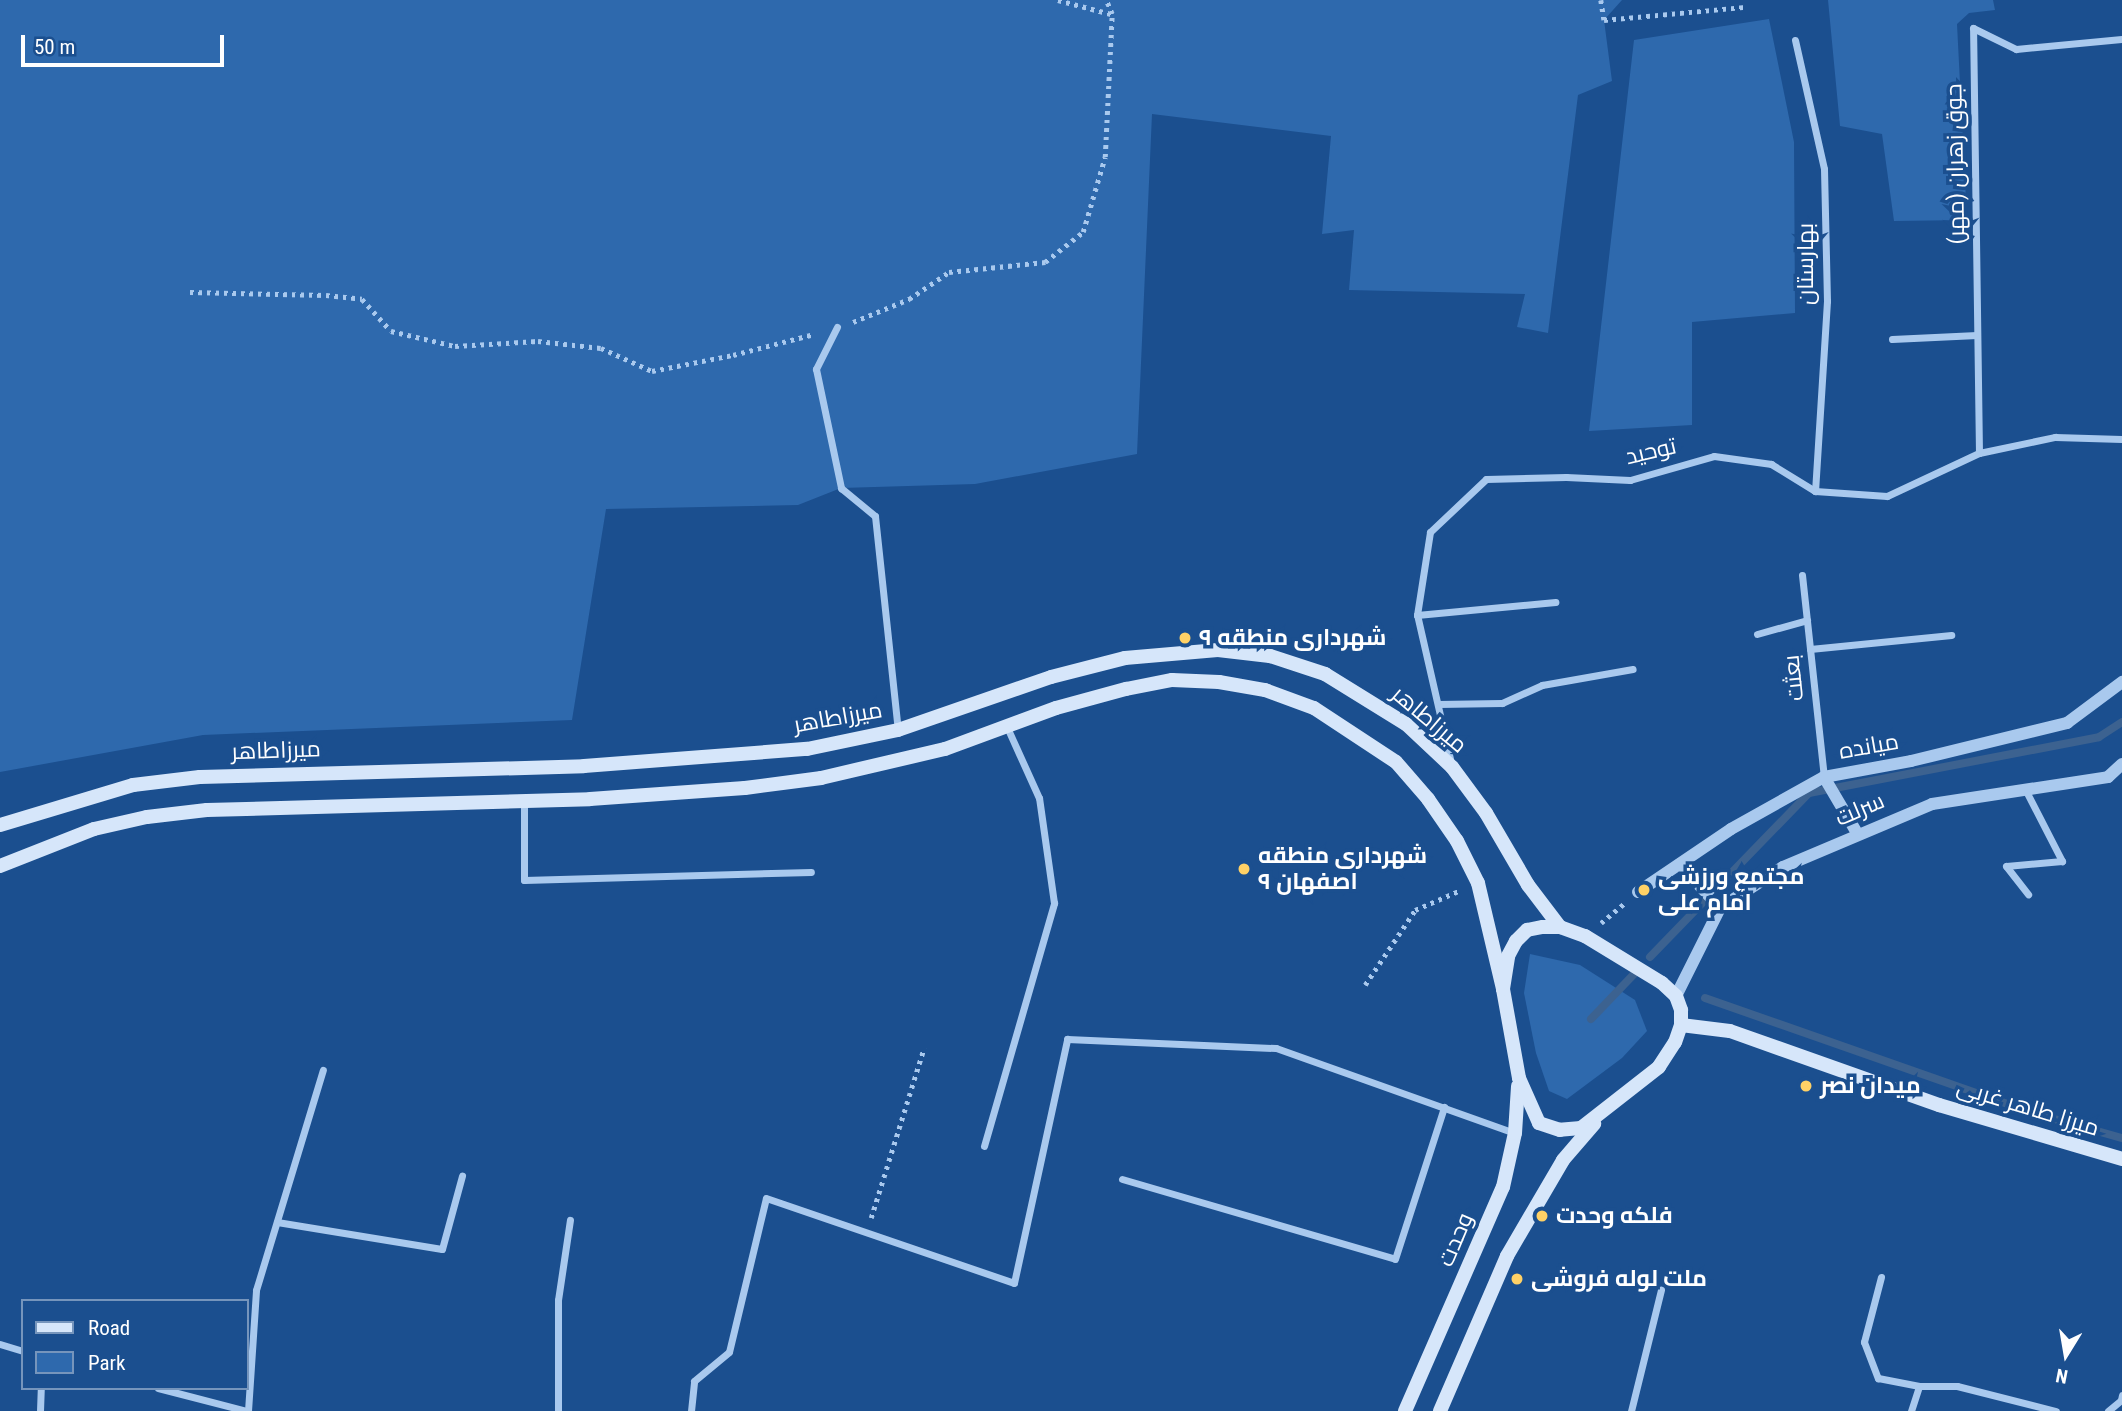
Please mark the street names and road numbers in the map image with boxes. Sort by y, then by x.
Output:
street label: جوق زهران (مهر) [1941,83,1971,245]
street label: بهارستان [1792,223,1820,305]
street label: توحید [1623,433,1679,471]
street label: بعثت [1778,654,1810,702]
street label: میرزاطاهر [1386,681,1472,759]
street label: میرزاطاهر [791,697,885,739]
street label: میانده [1837,728,1901,766]
street label: میرزاطاهر [231,736,321,766]
street label: سرلت [1831,787,1889,833]
street label: میرزا طاهر غربی [1954,1073,2102,1143]
street label: وحدت [1432,1209,1480,1271]

